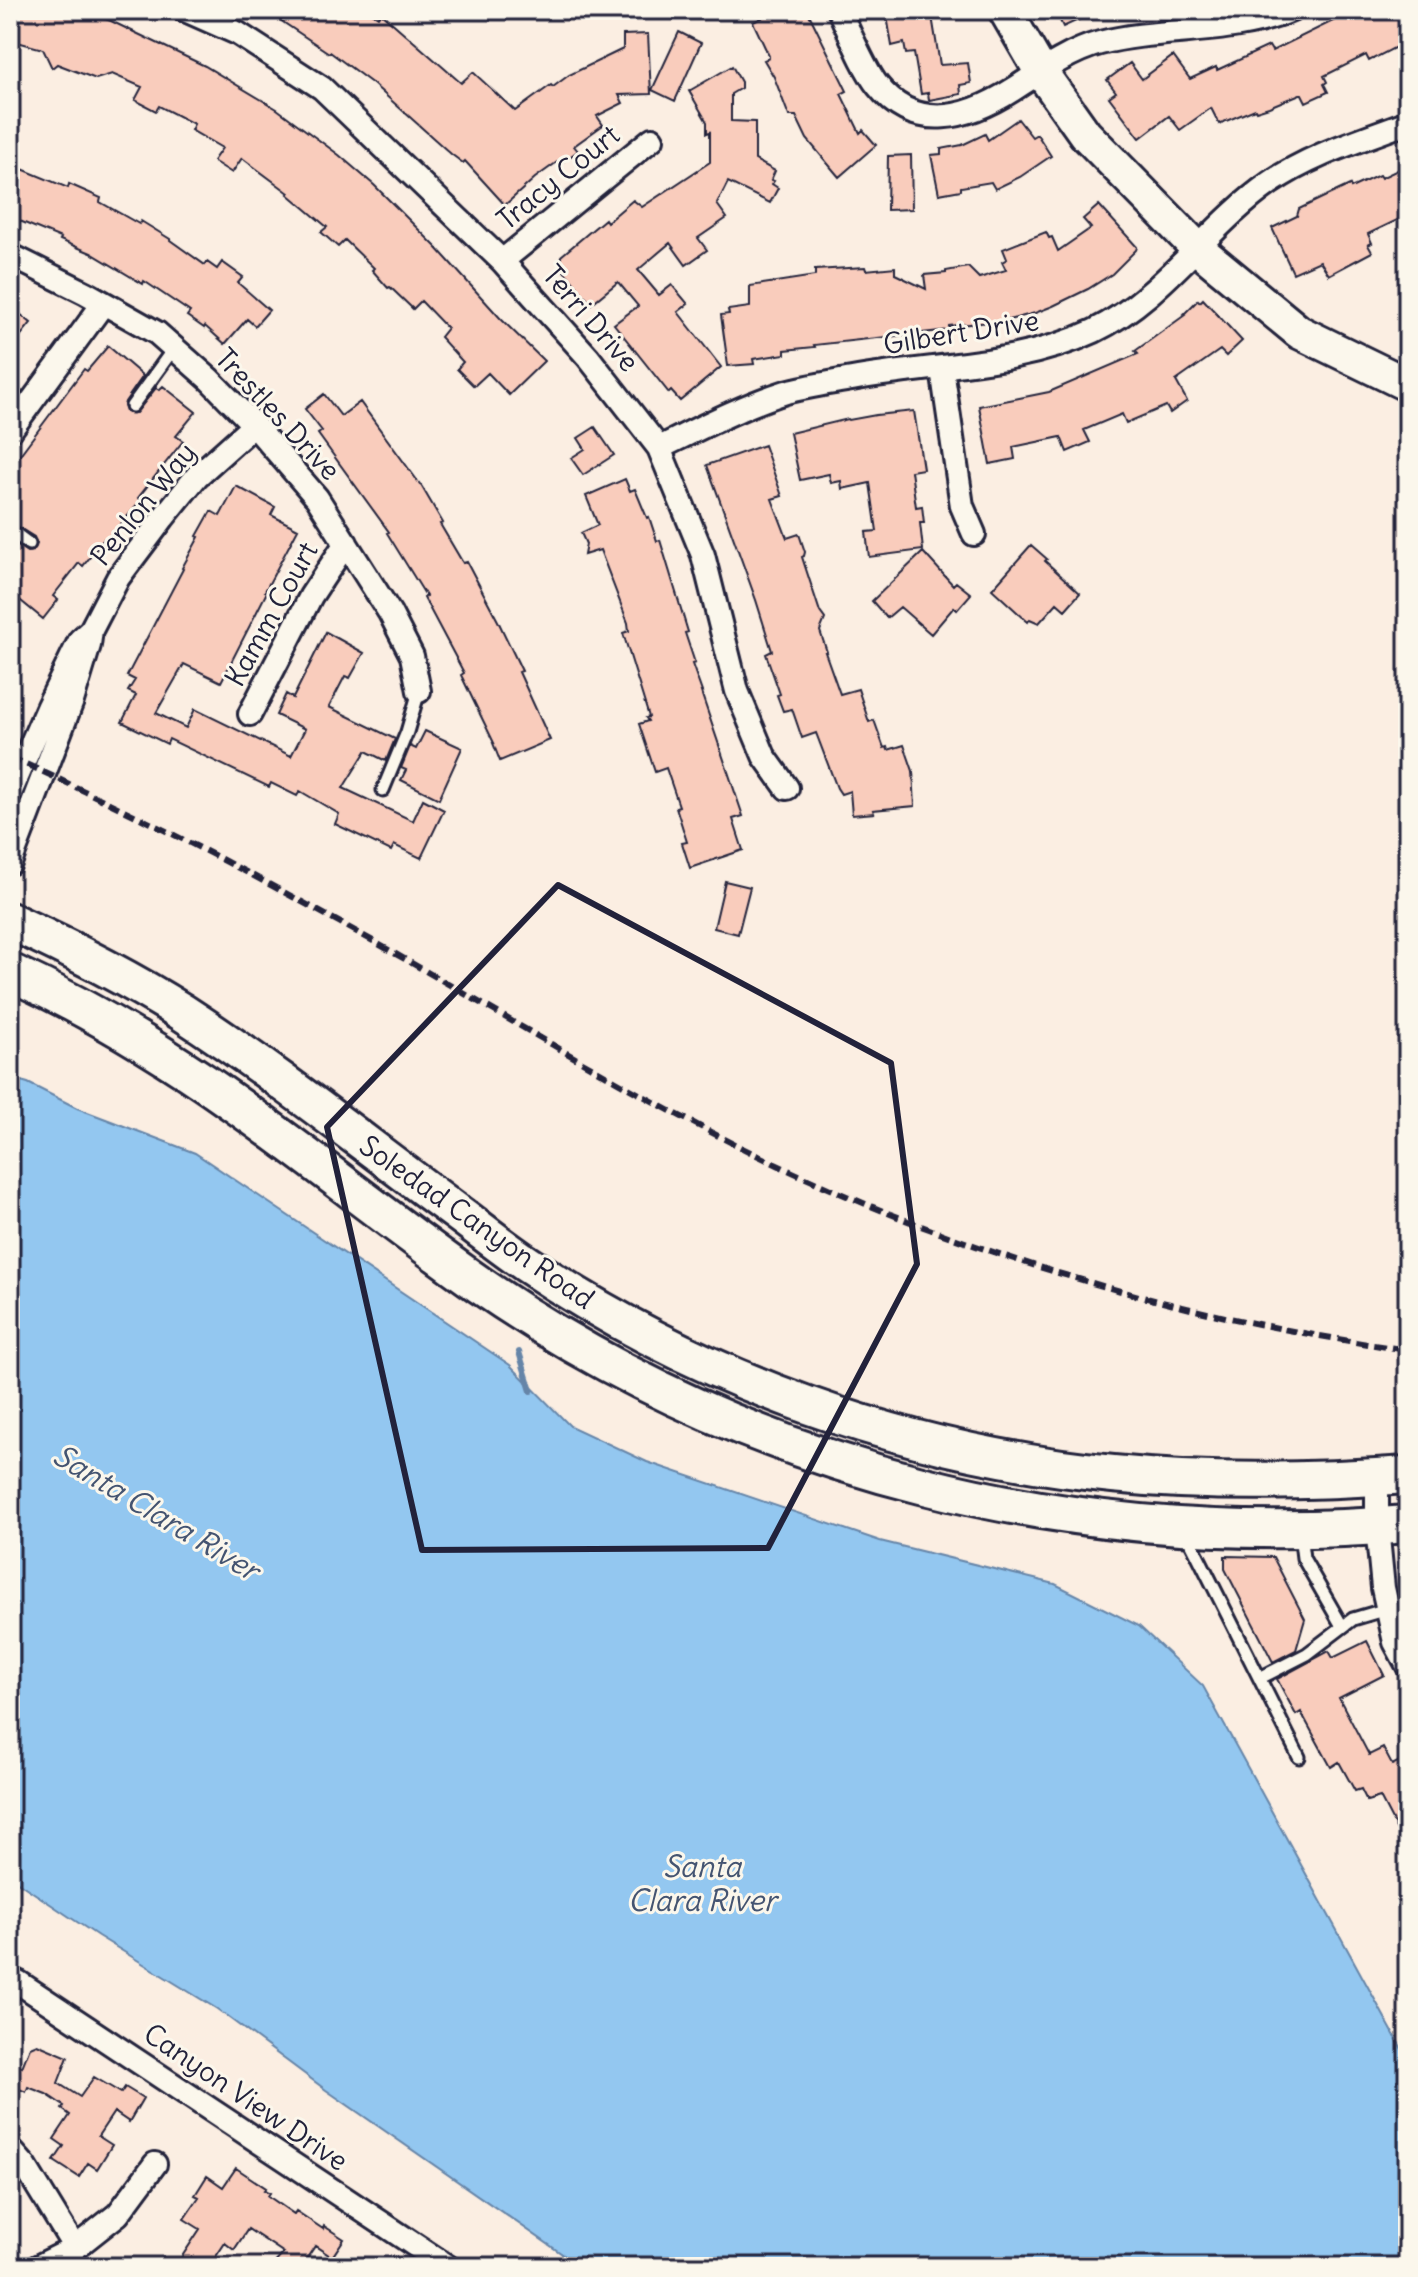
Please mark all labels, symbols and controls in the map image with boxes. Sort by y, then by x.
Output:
street label: Tracy Court [489,117,627,237]
street label: Terri Drive [535,257,647,379]
street label: Gilbert Drive [881,302,1041,362]
street label: Trestles Drive [208,340,348,488]
street label: Penlon Way [82,435,204,573]
street label: Kamm Court [216,535,326,693]
street label: Soledad Canyon Road [353,1127,601,1317]
water label: Santa Clara River [47,1436,270,1591]
water label: Santa Clara River [628,1847,780,1919]
street label: Canyon View Drive [137,2015,355,2179]

